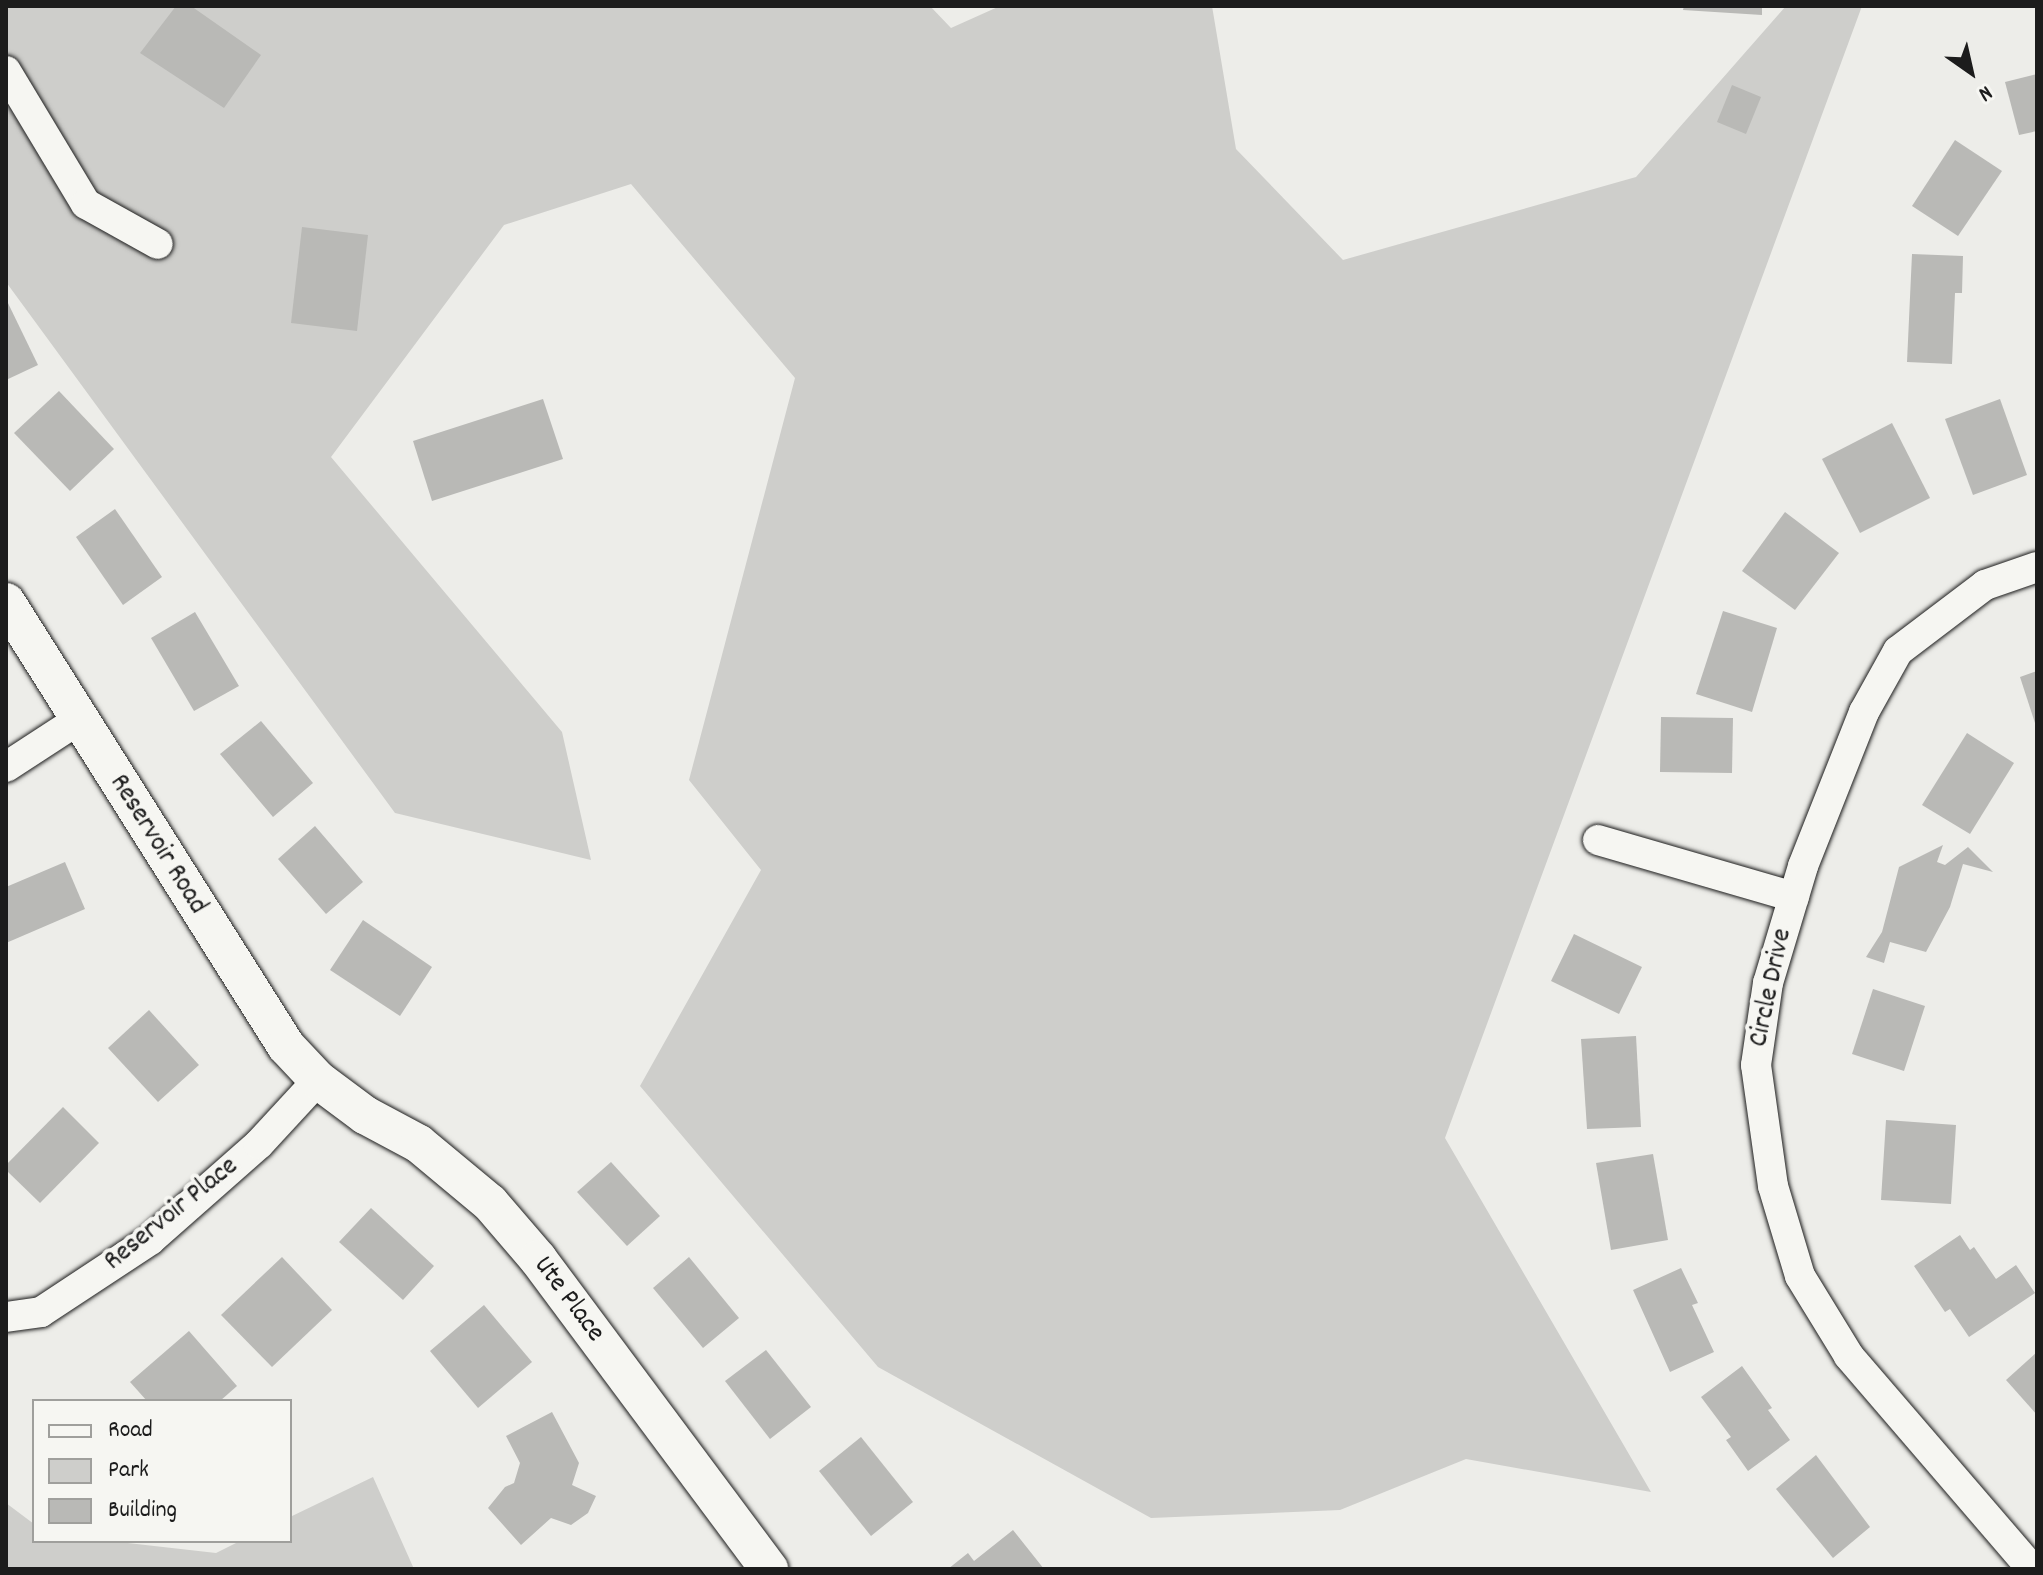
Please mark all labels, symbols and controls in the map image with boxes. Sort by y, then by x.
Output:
north arrow [1931,32,2011,112]
text: N [1972,76,1998,108]
street label: Reservoir Road [101,769,213,921]
street label: Circle Drive [1743,926,1801,1050]
street label: Reservoir Place [98,1151,246,1279]
street label: Ute Place [525,1250,611,1350]
legend [32,1399,292,1543]
text: Road [108,1414,153,1448]
text: Park [108,1454,149,1488]
text: Building [108,1494,177,1528]

